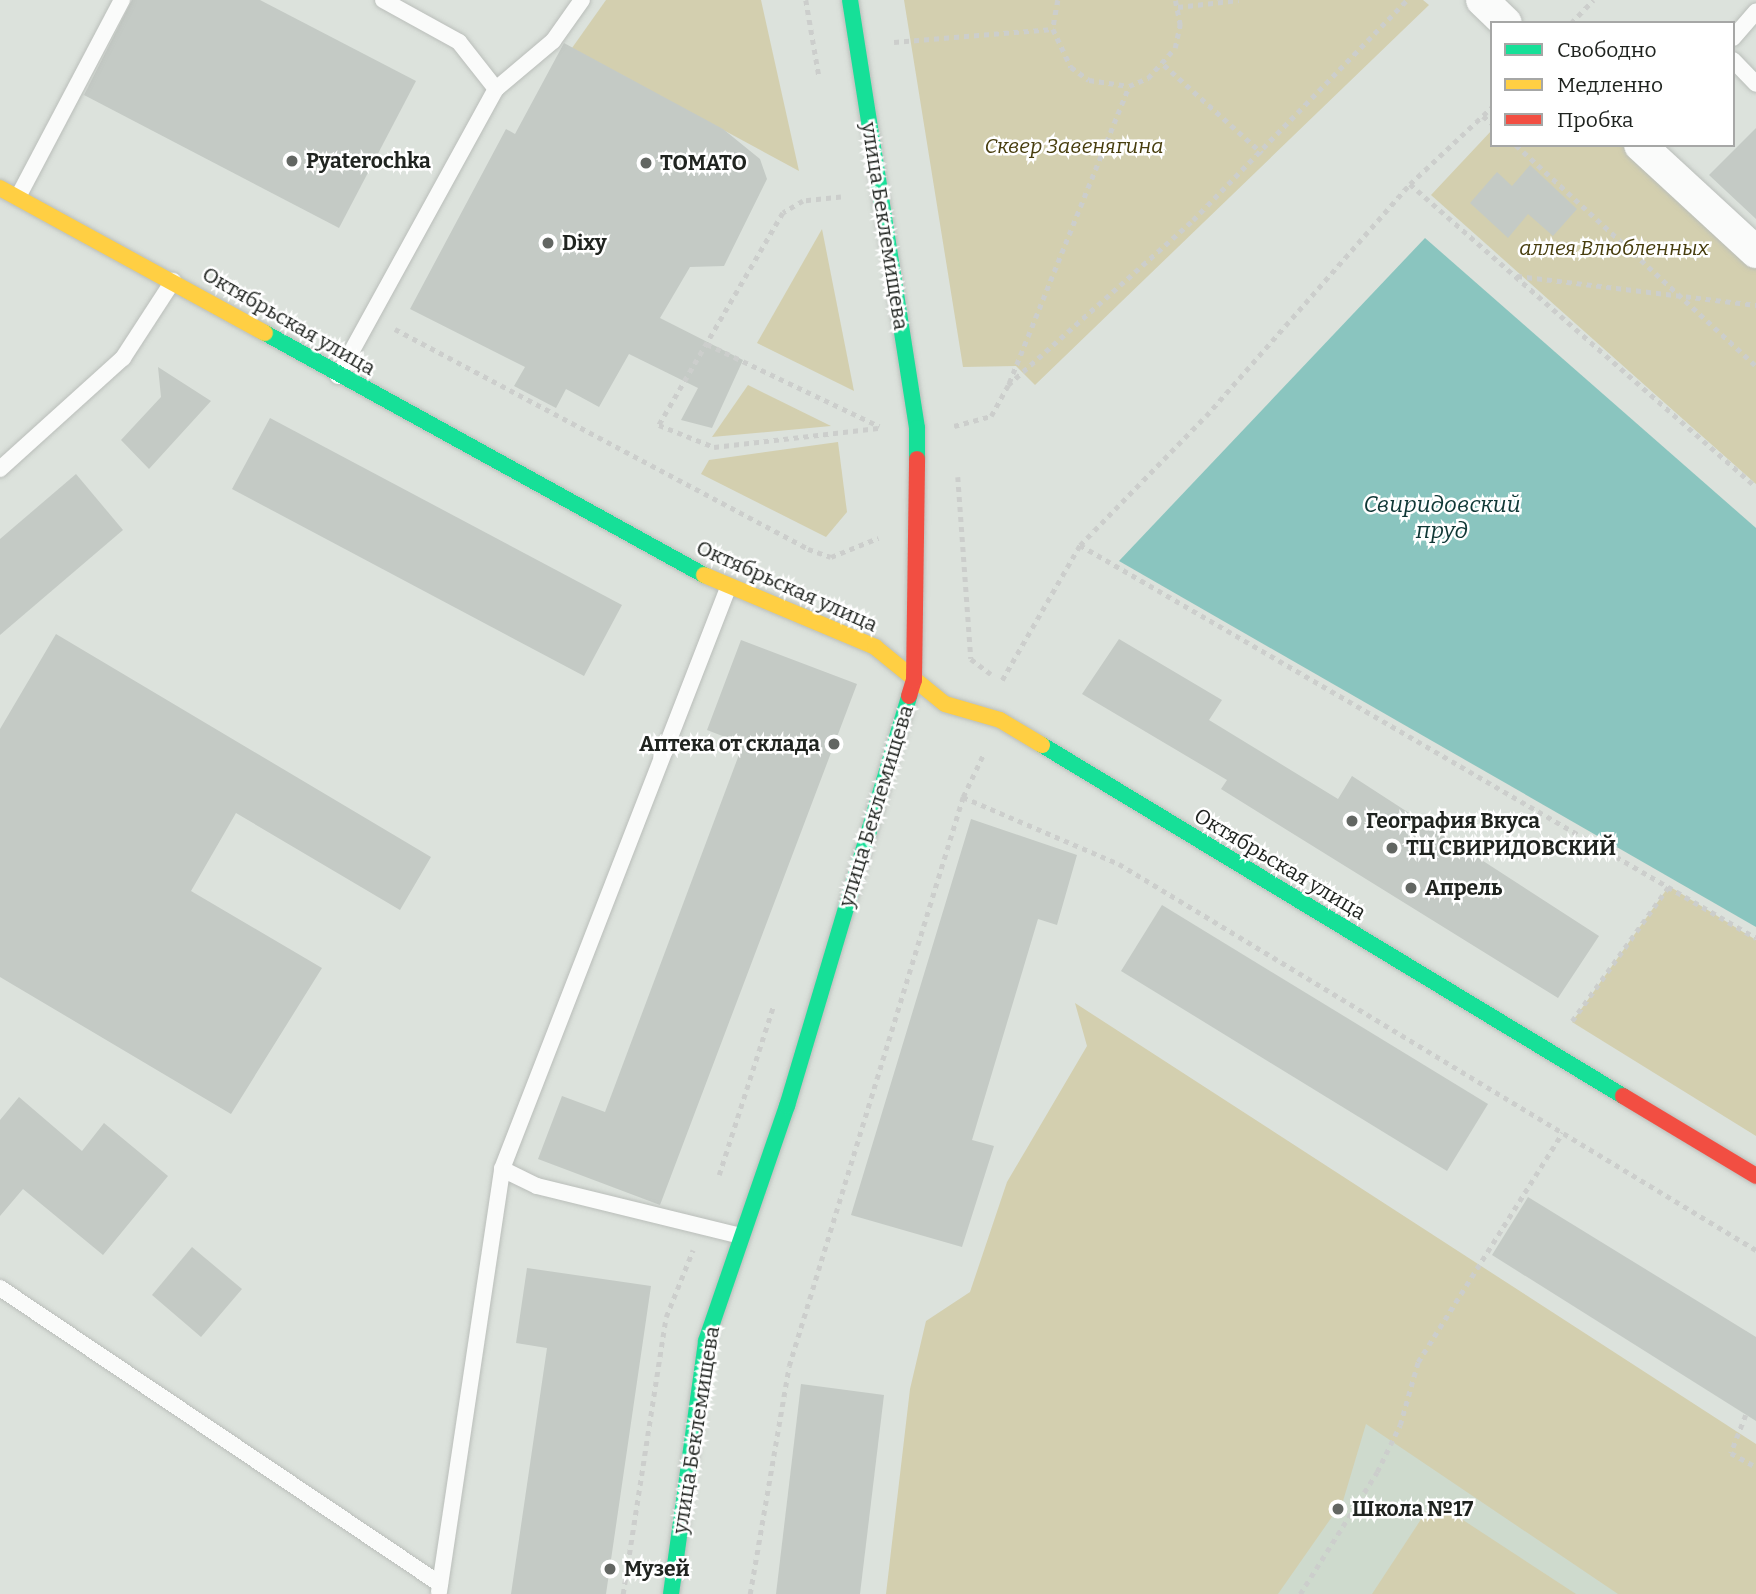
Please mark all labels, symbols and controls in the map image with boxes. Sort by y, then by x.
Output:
legend [1490,21,1735,147]
text: Свободно [1557,37,1657,63]
text: Медленно [1557,72,1663,98]
text: Пробка [1557,107,1634,133]
street label: улица Беклемищева [856,120,914,332]
park label: Сквер Завенягина [984,133,1164,159]
place label: Pyaterochka [306,148,431,174]
place label: ТОМАТО [660,150,747,176]
marker: Pyaterochka [284,153,300,169]
marker: ТОМАТО [638,155,654,171]
place label: Dixy [562,230,607,256]
marker: Dixy [540,235,556,251]
park label: аллея Влюбленных [1519,235,1709,261]
street label: Октябрьская улица [198,261,380,381]
water label: Свиридовский пруд [1363,490,1521,544]
street label: Октябрьская улица [692,535,882,637]
street label: улица Беклемищева [833,702,919,910]
place label: Аптека от склада [639,731,820,757]
marker: Аптека от склада [826,736,842,752]
street label: Октябрьская улица [1190,803,1370,925]
place label: География Вкуса [1366,808,1540,834]
marker: География Вкуса [1344,813,1360,829]
place label: ТЦ СВИРИДОВСКИЙ [1406,835,1616,861]
marker: ТЦ СВИРИДОВСКИЙ [1384,840,1400,856]
place label: Апрель [1425,875,1502,901]
marker: Апрель [1403,880,1419,896]
street label: улица Беклемищева [667,1324,725,1536]
place label: Школа №17 [1352,1496,1473,1522]
marker: Школа №17 [1330,1501,1346,1517]
place label: Музей [624,1556,690,1582]
marker: Музей [602,1561,618,1577]

